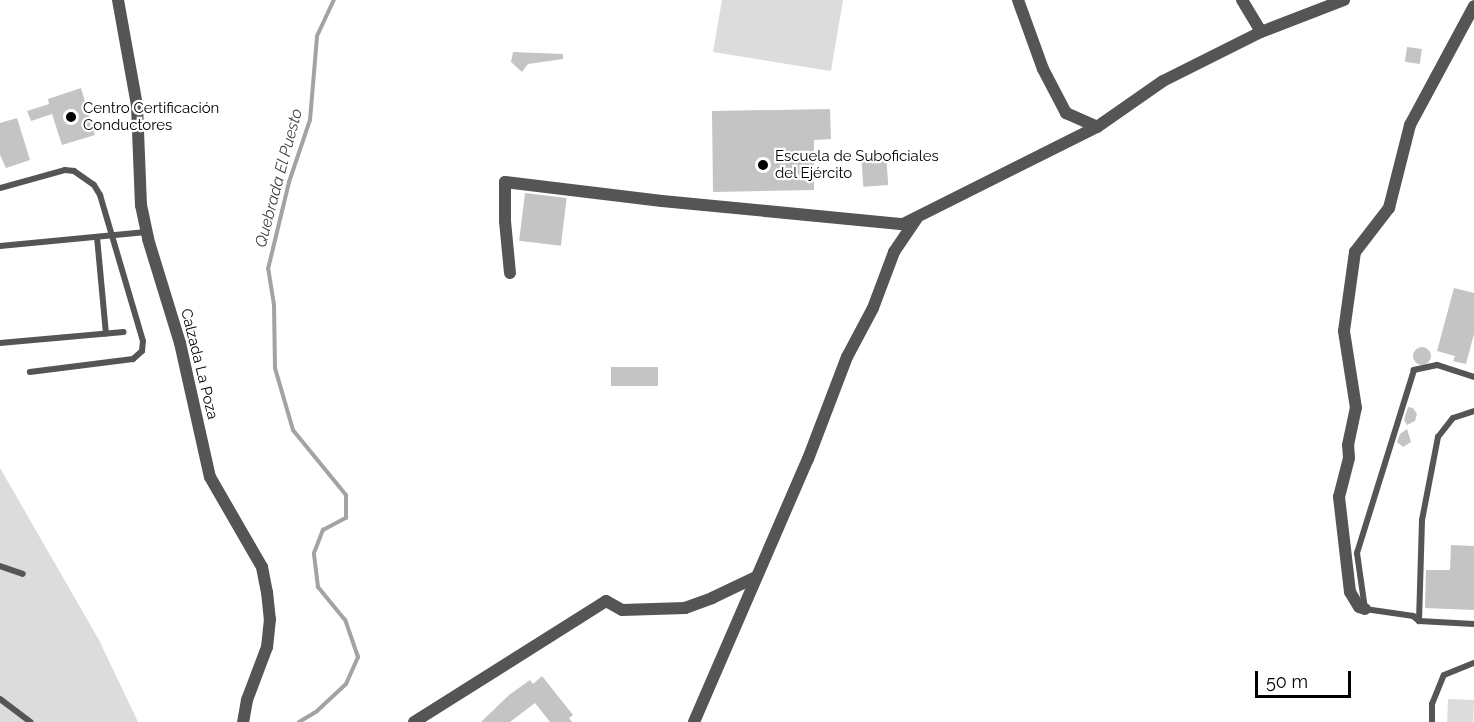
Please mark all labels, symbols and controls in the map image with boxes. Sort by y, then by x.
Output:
place label: Centro Certificación Conductores [83,99,219,134]
water label: Quebrada El Puesto [251,106,307,250]
marker: Centro Certificación Conductores [64,110,78,124]
place label: Escuela de Suboficiales del Ejército [775,147,939,182]
marker: Escuela de Suboficiales del Ejército [756,158,770,172]
street label: Calzada La Poza [177,307,221,421]
scale bar [1258,659,1354,697]
text: 50 m [1266,671,1308,692]

